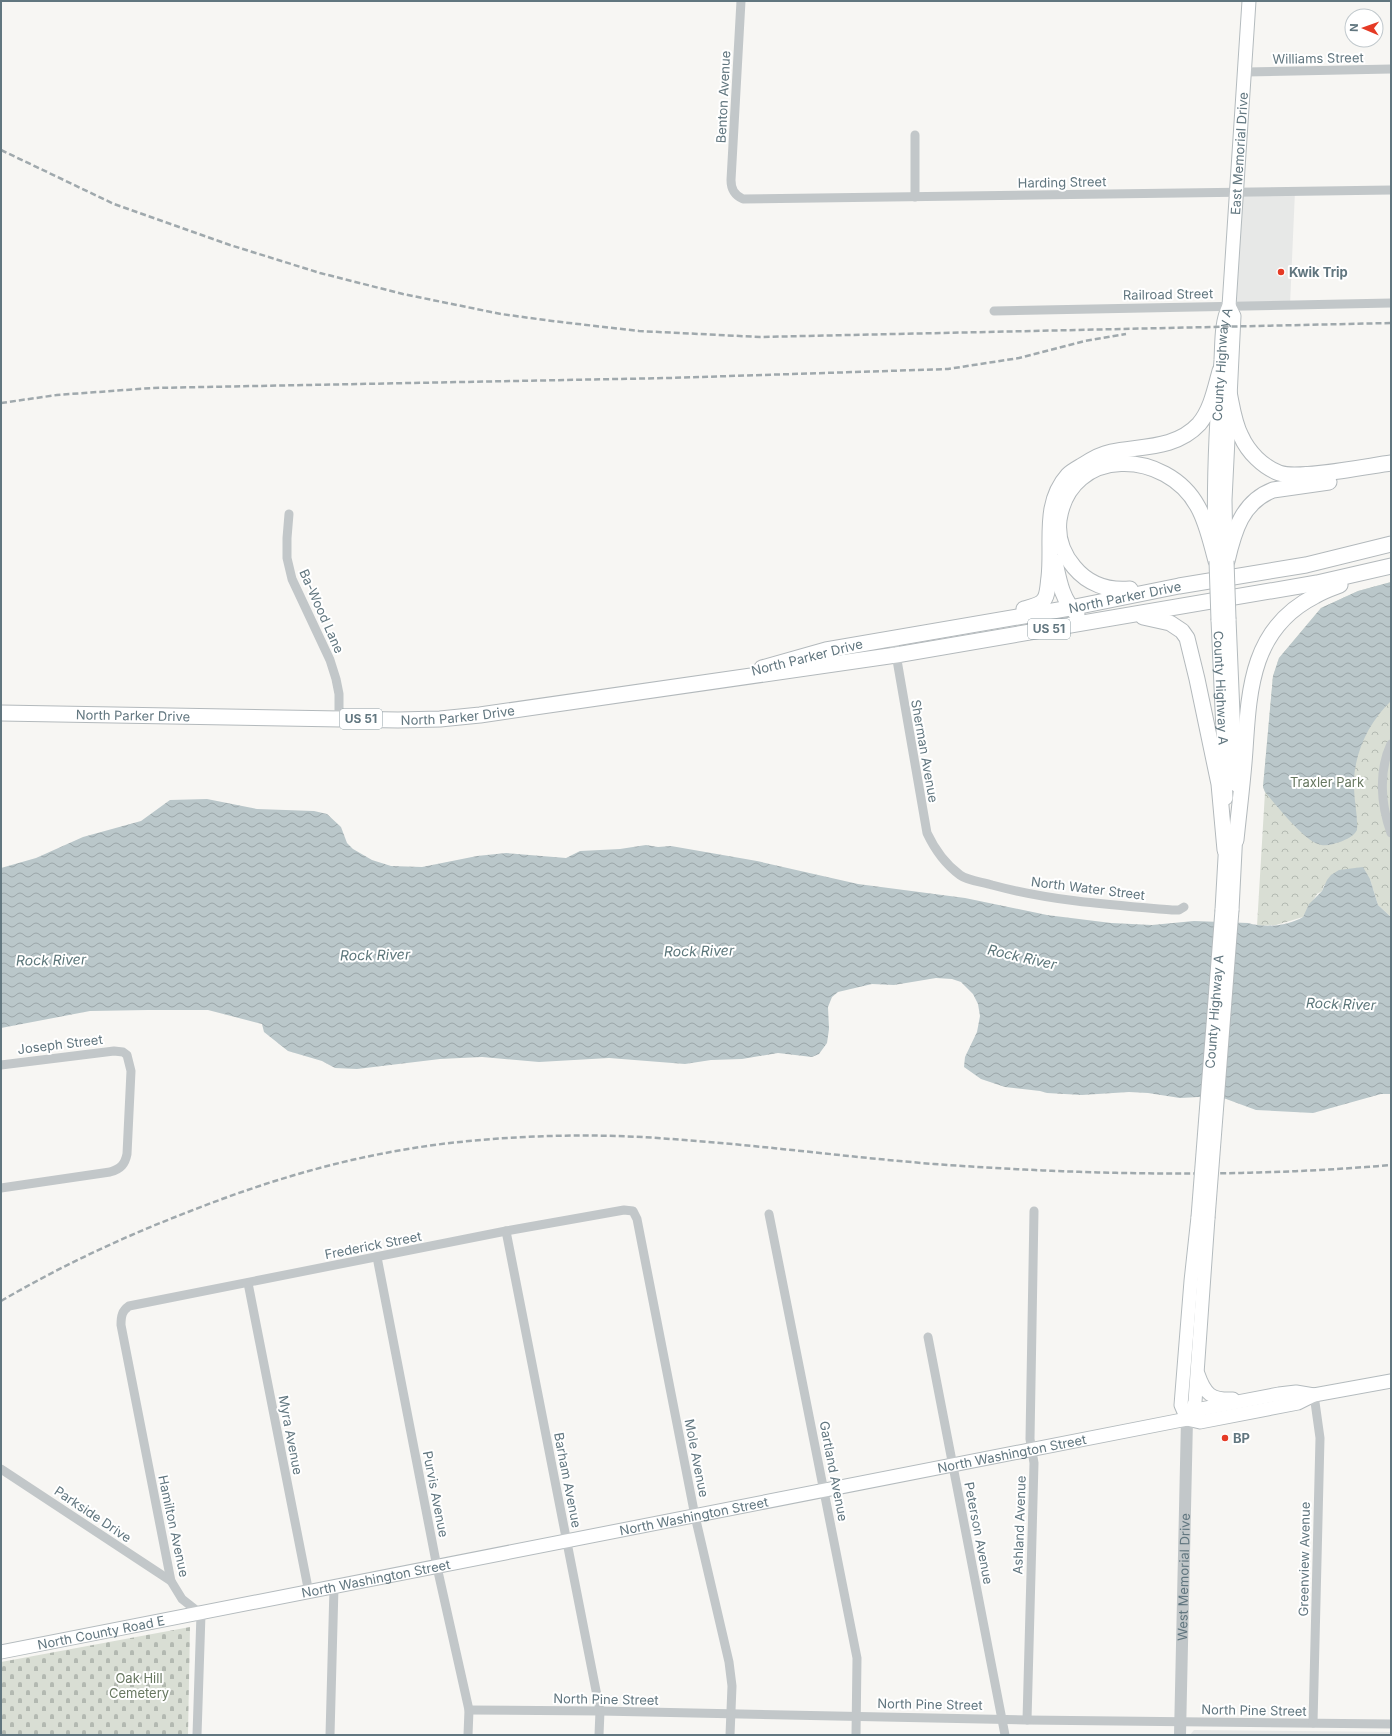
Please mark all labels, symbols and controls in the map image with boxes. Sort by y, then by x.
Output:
north arrow [1344,8,1384,48]
text: N [1347,23,1361,32]
street label: Williams Street [1272,49,1364,67]
street label: Benton Avenue [713,50,733,144]
street label: East Memorial Drive [1227,92,1251,215]
street label: Harding Street [1017,173,1107,191]
place label: Kwik Trip [1289,264,1348,280]
marker: Kwik Trip [1276,267,1286,277]
street label: Railroad Street [1123,285,1213,303]
street label: County Highway A [1209,305,1236,422]
street label: Ba-Wood Lane [296,566,348,656]
street label: North Parker Drive [1067,578,1182,616]
road number: US 51 [1028,619,1070,639]
street label: County Highway A [1210,630,1232,745]
street label: North Parker Drive [750,635,864,679]
street label: Sherman Avenue [908,698,942,804]
street label: North Parker Drive [401,702,516,728]
street label: North Parker Drive [76,706,190,724]
road number: US 51 [340,709,382,729]
park label: Traxler Park [1290,774,1364,790]
street label: North Water Street [1030,873,1146,903]
water label: Rock River [986,940,1059,973]
water label: Rock River [664,941,735,960]
water label: Rock River [340,945,411,964]
water label: Rock River [16,950,87,969]
street label: County Highway A [1202,954,1226,1069]
water label: Rock River [1306,994,1377,1013]
street label: Joseph Street [17,1031,103,1057]
street label: Frederick Street [323,1228,423,1262]
street label: Myra Avenue [275,1394,307,1476]
street label: Mole Avenue [682,1417,712,1499]
street label: Gartland Avenue [816,1420,852,1522]
place label: BP [1233,1430,1250,1446]
street label: Barham Avenue [551,1431,585,1529]
street label: North Washington Street [936,1431,1087,1476]
marker: BP [1220,1433,1230,1443]
street label: Purvis Avenue [420,1449,452,1539]
street label: Hamilton Avenue [155,1474,193,1578]
street label: Ashland Avenue [1009,1475,1029,1575]
street label: Peterson Avenue [961,1480,997,1586]
street label: Parkside Drive [52,1482,134,1546]
street label: North Washington Street [618,1493,769,1538]
street label: Greenview Avenue [1295,1501,1313,1617]
street label: West Memorial Drive [1174,1513,1193,1641]
street label: North Washington Street [300,1556,452,1601]
street label: North County Road E [36,1612,166,1653]
park label: Oak Hill Cemetery [109,1670,169,1701]
street label: North Pine Street [553,1690,659,1708]
street label: North Pine Street [877,1695,983,1713]
street label: North Pine Street [1201,1701,1307,1719]

